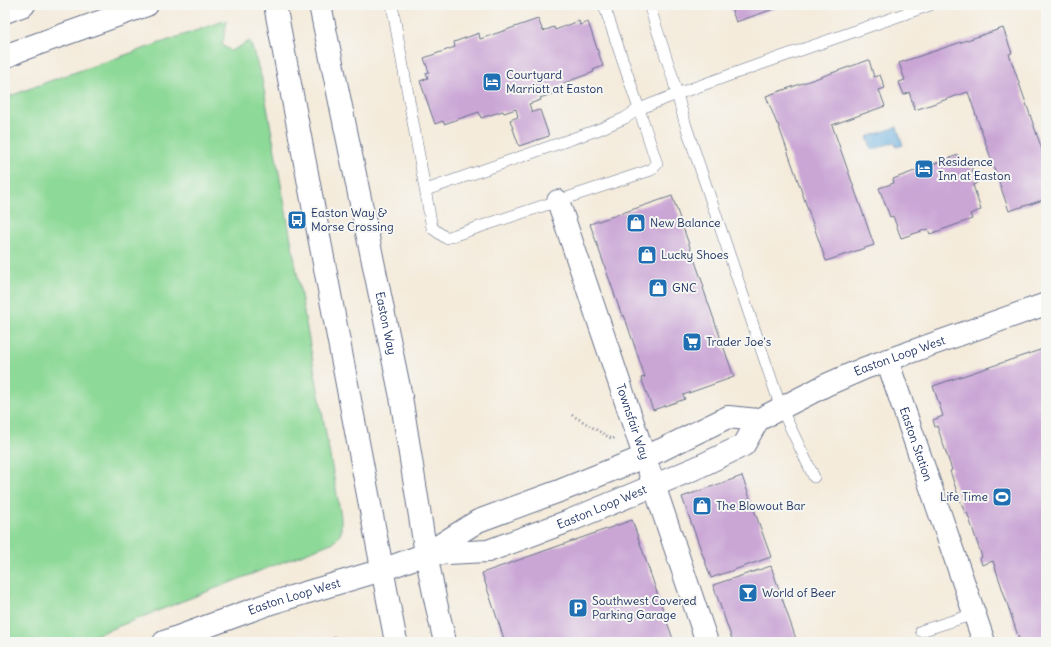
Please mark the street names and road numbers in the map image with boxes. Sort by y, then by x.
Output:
street label: Easton Way [372,290,400,356]
street label: Easton Loop West [852,332,947,379]
street label: Townsfair Way [613,382,653,462]
street label: Easton Station [897,405,936,483]
street label: Easton Loop West [555,481,649,532]
street label: Easton Loop West [246,575,342,618]

